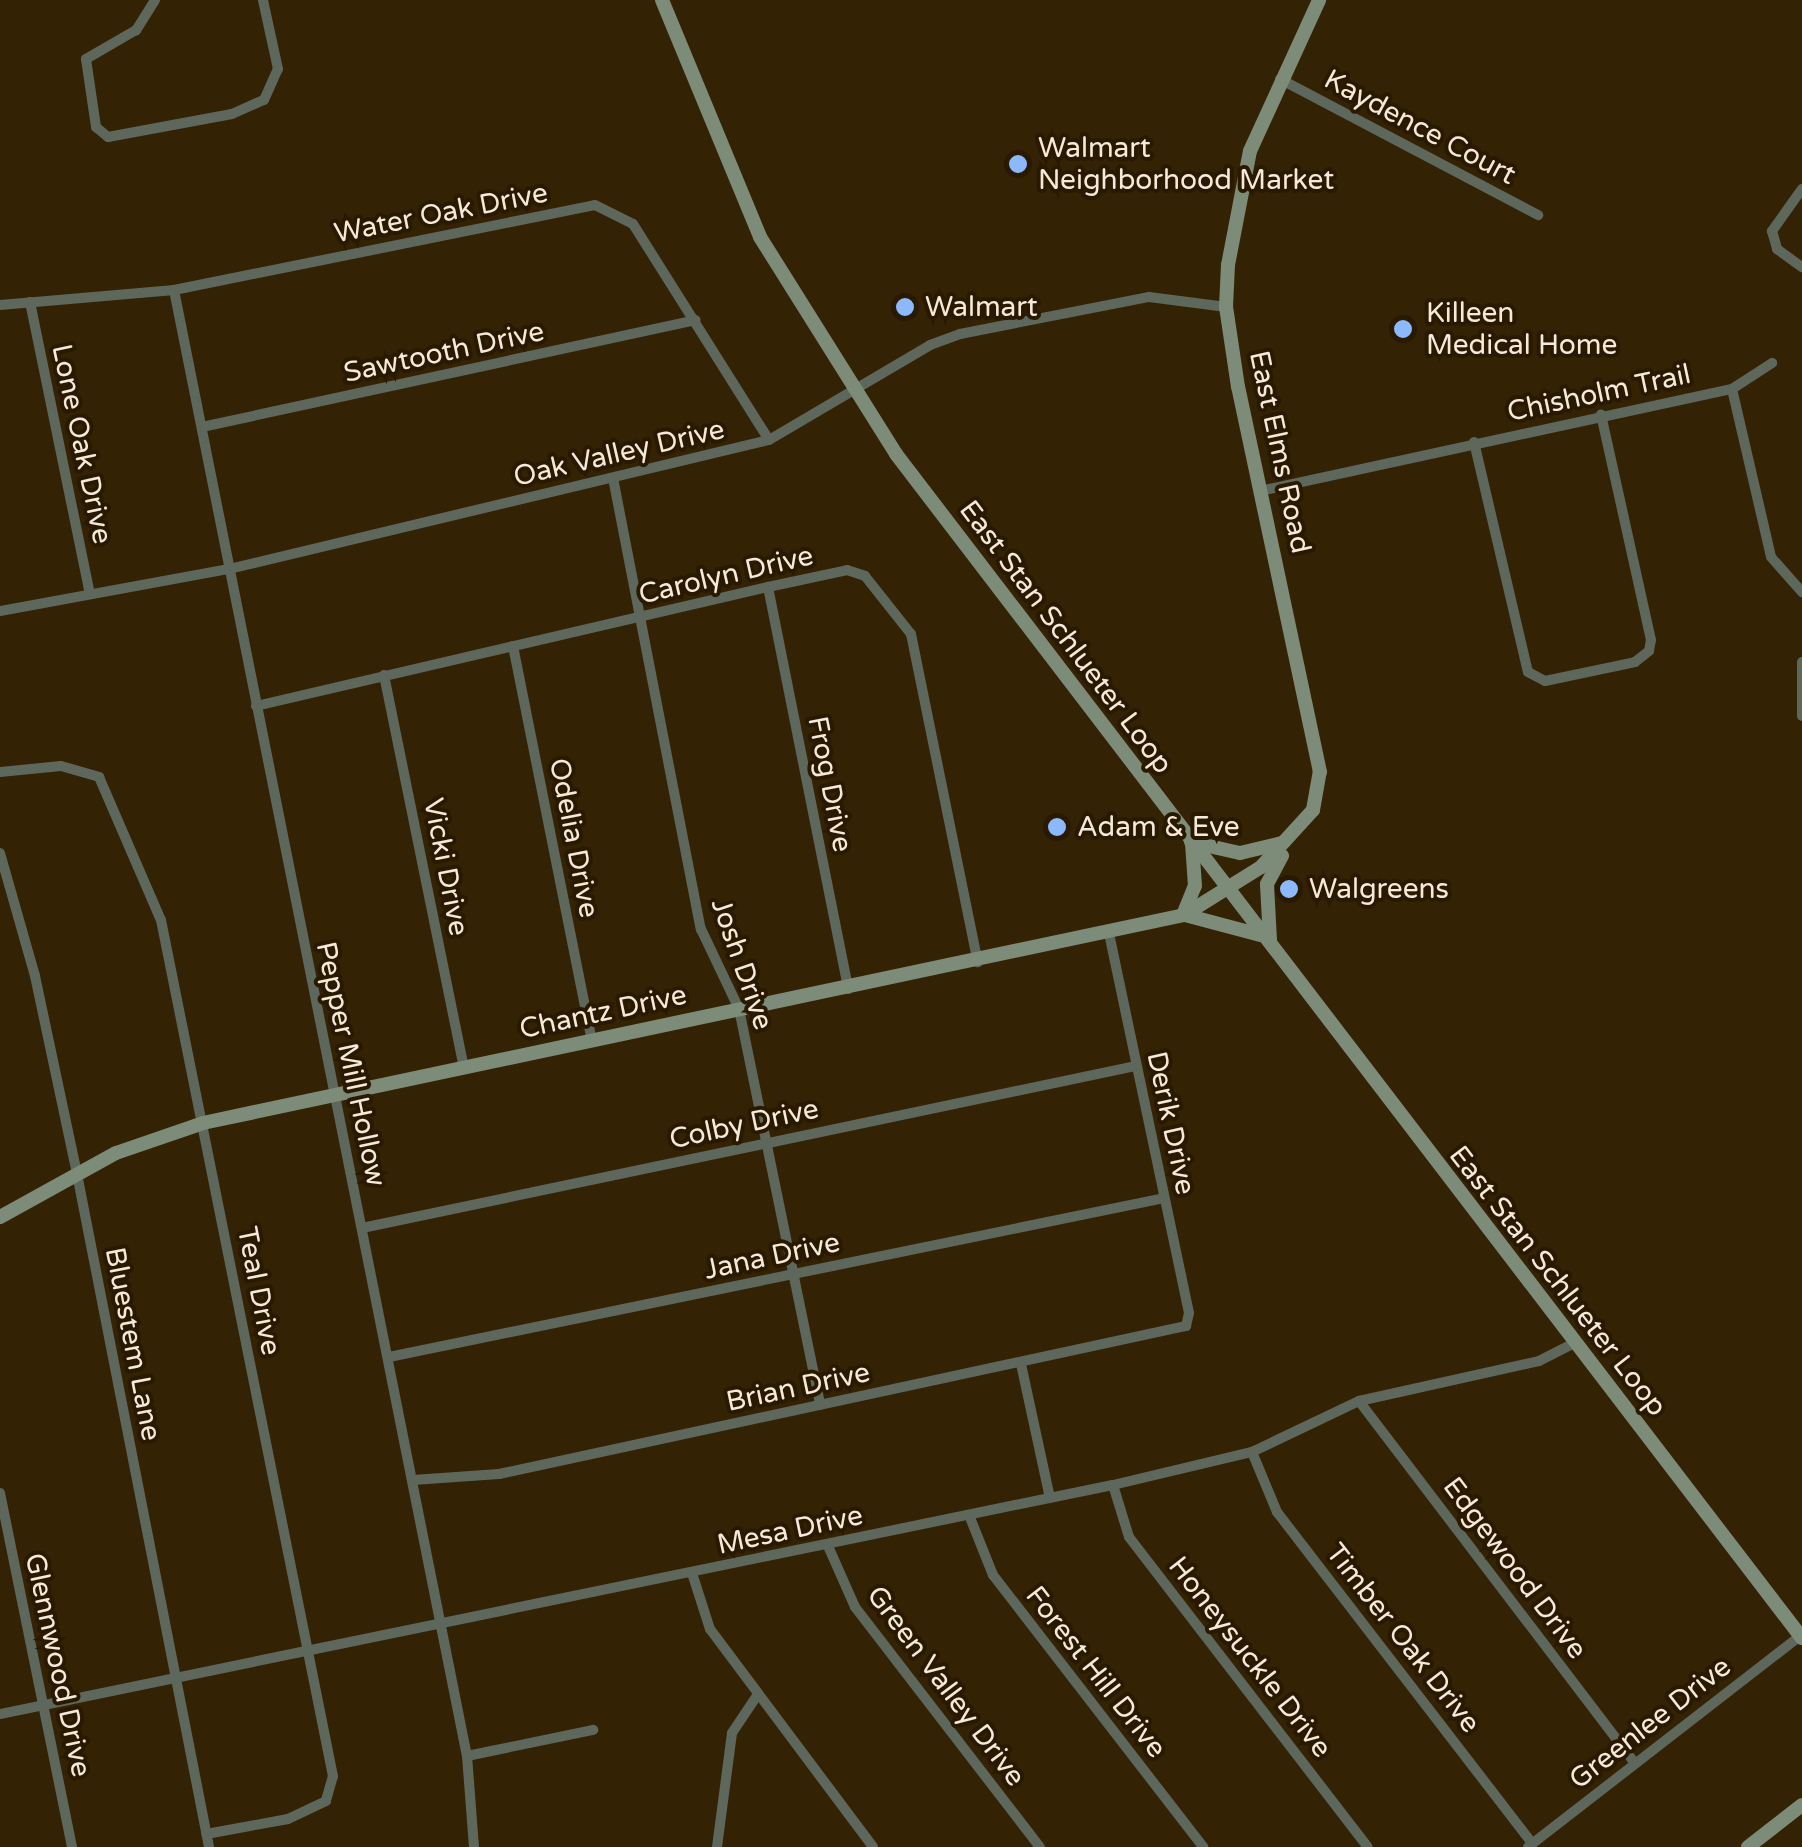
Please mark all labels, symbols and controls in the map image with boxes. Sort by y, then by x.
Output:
street label: Kaydence Court [1318,62,1522,192]
place label: Walmart Neighborhood Market [1038,131,1334,197]
marker: Walmart Neighborhood Market [1007,153,1029,175]
street label: Water Oak Drive [331,176,551,250]
place label: Walmart [925,290,1038,324]
marker: Walmart [894,296,916,318]
place label: Killeen Medical Home [1426,296,1617,362]
street label: Sawtooth Drive [341,314,547,390]
marker: Killeen Medical Home [1390,316,1416,342]
street label: Lone Oak Drive [44,341,120,547]
street label: East Elms Road [1242,348,1318,556]
street label: Chisholm Trail [1504,357,1694,429]
street label: Oak Valley Drive [510,412,728,494]
street label: East Stan Schlueter Loop [952,494,1180,780]
street label: Carolyn Drive [636,539,816,611]
street label: Frog Drive [800,713,860,855]
street label: Odelia Drive [542,755,606,921]
street label: Vicki Drive [416,795,476,939]
place label: Adam & Eve [1077,810,1240,844]
marker: Adam & Eve [1046,816,1068,838]
place label: Walgreens [1309,872,1449,906]
marker: Walgreens [1278,878,1300,900]
street label: Josh Drive [704,894,780,1034]
street label: Pepper Mill Hollow [309,939,393,1189]
street label: Chantz Drive [516,978,690,1046]
street label: Derik Drive [1139,1048,1203,1198]
street label: Colby Drive [666,1092,822,1156]
street label: East Stan Schlueter Loop [1442,1139,1674,1423]
street label: Teal Drive [230,1224,288,1358]
street label: Jana Drive [701,1225,843,1287]
street label: Bluestem Lane [98,1244,168,1444]
street label: Brian Drive [723,1355,873,1419]
street label: Edgewood Drive [1436,1471,1594,1665]
street label: Mesa Drive [714,1498,866,1562]
street label: Timber Oak Drive [1319,1537,1487,1739]
street label: Glennwood Drive [18,1550,98,1780]
street label: Honeysuckle Drive [1161,1550,1339,1764]
street label: Green Valley Drive [860,1579,1032,1793]
street label: Forest Hill Drive [1019,1580,1173,1764]
street label: Greenlee Drive [1563,1650,1737,1796]

